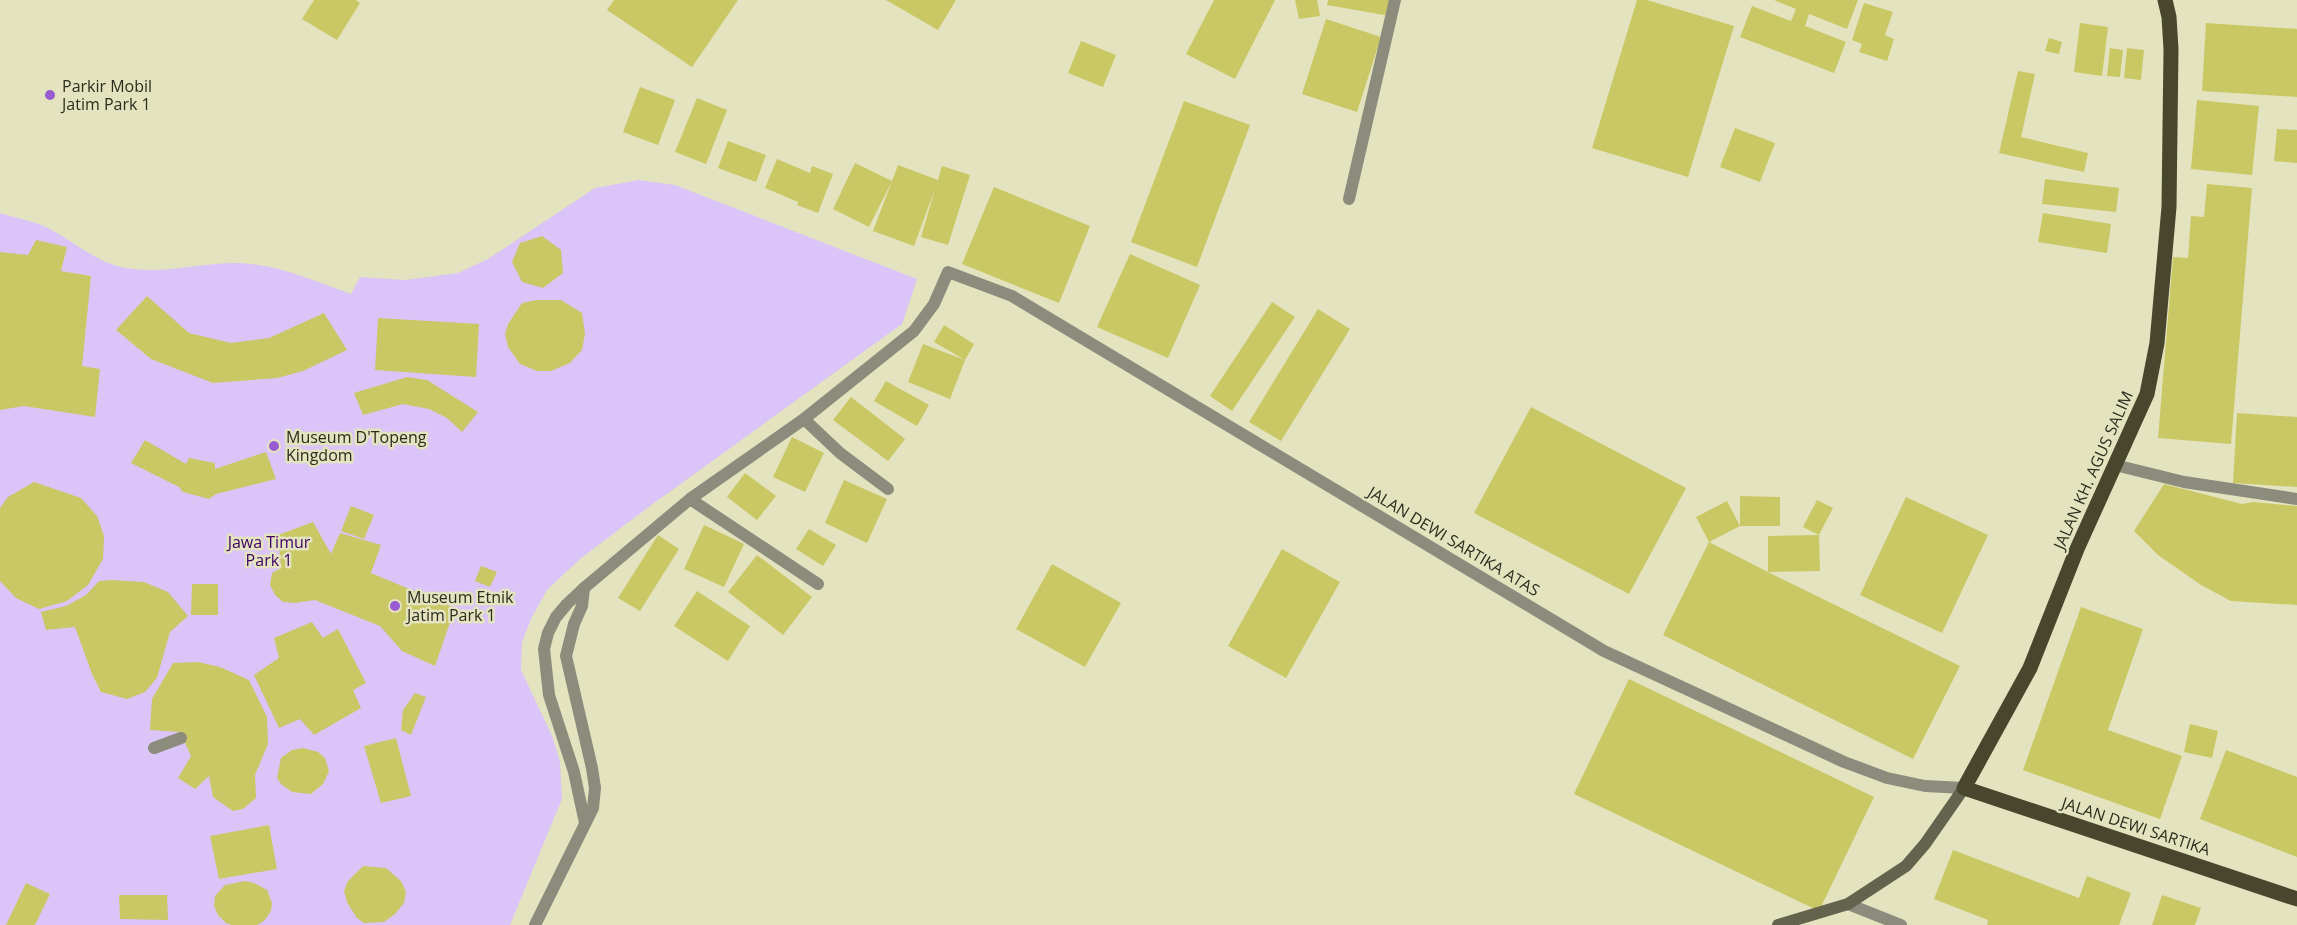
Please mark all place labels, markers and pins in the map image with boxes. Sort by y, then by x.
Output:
place label: Parkir Mobil Jatim Park 1 [60,75,152,115]
marker: Parkir Mobil Jatim Park 1 [43,88,57,102]
place label: Museum D'Topeng Kingdom [286,426,427,466]
marker: Museum D'Topeng Kingdom [267,439,281,453]
place label: Museum Etnik Jatim Park 1 [405,586,514,626]
marker: Museum Etnik Jatim Park 1 [388,599,402,613]

